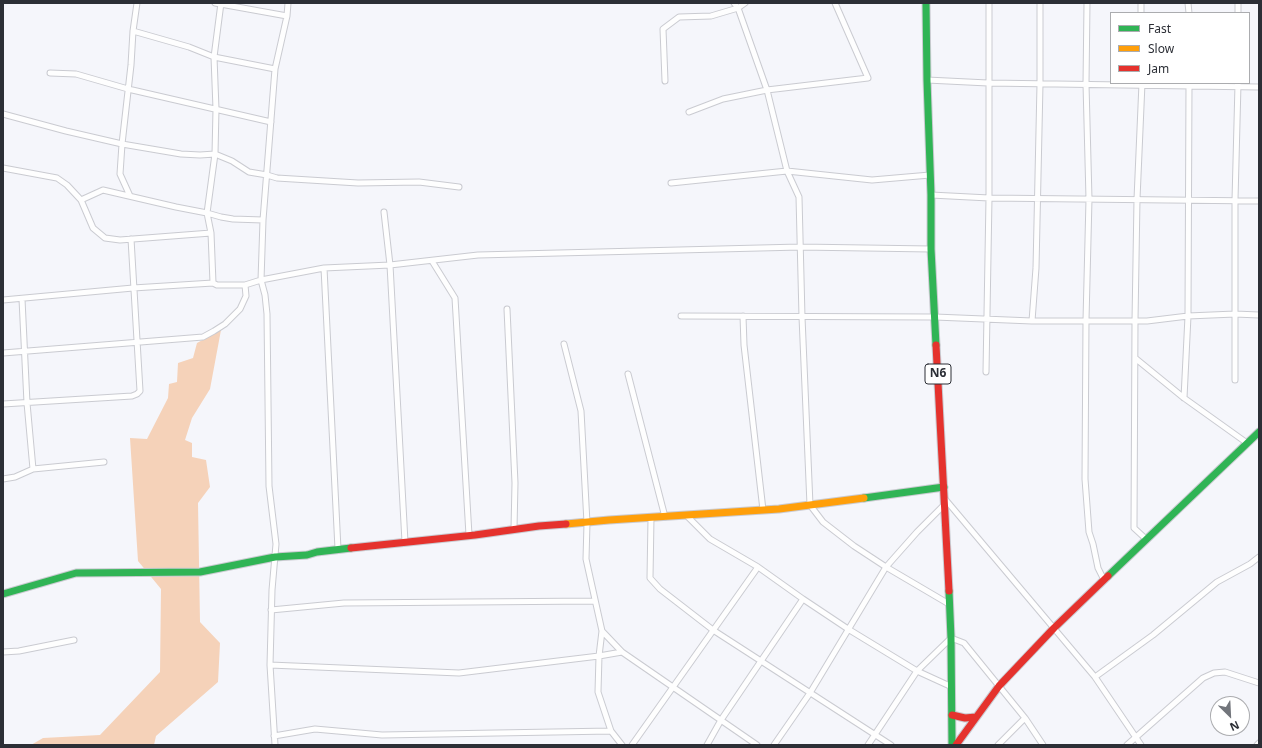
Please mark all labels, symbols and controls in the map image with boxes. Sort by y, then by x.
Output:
legend [1110,12,1250,84]
text: Fast [1148,20,1171,37]
text: Slow [1148,40,1174,57]
text: Jam [1148,60,1169,77]
road number: N6 [925,364,951,384]
north arrow [1210,696,1250,736]
text: N [1228,718,1242,735]

